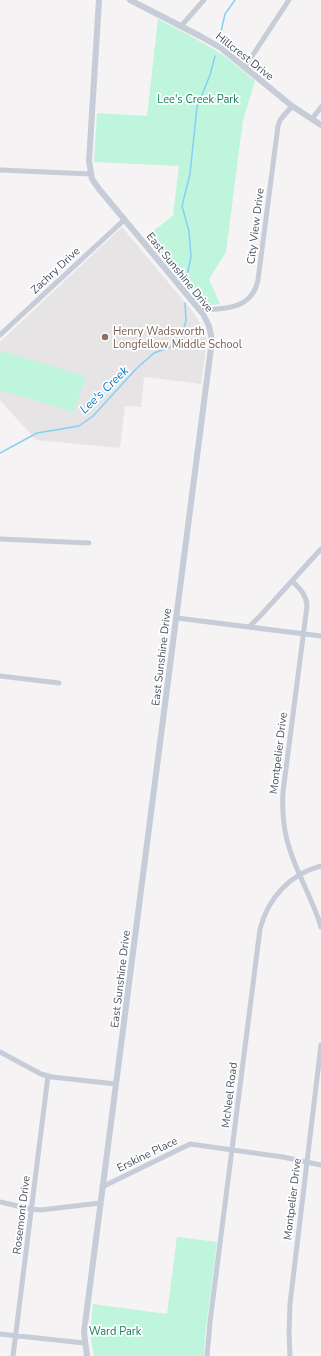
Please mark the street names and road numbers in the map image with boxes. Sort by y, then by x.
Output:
street label: Hillcrest Drive [212,29,277,84]
street label: City View Drive [243,187,268,265]
street label: East Sunshine Drive [143,229,216,315]
street label: Zachry Drive [27,244,83,297]
street label: East Sunshine Drive [148,607,175,707]
street label: Montpelier Drive [266,711,291,795]
street label: East Sunshine Drive [107,929,134,1029]
street label: McNeel Road [218,1061,241,1129]
street label: Erskine Place [115,1133,180,1176]
street label: Montpelier Drive [280,1157,305,1241]
street label: Rosemont Drive [9,1175,34,1255]

